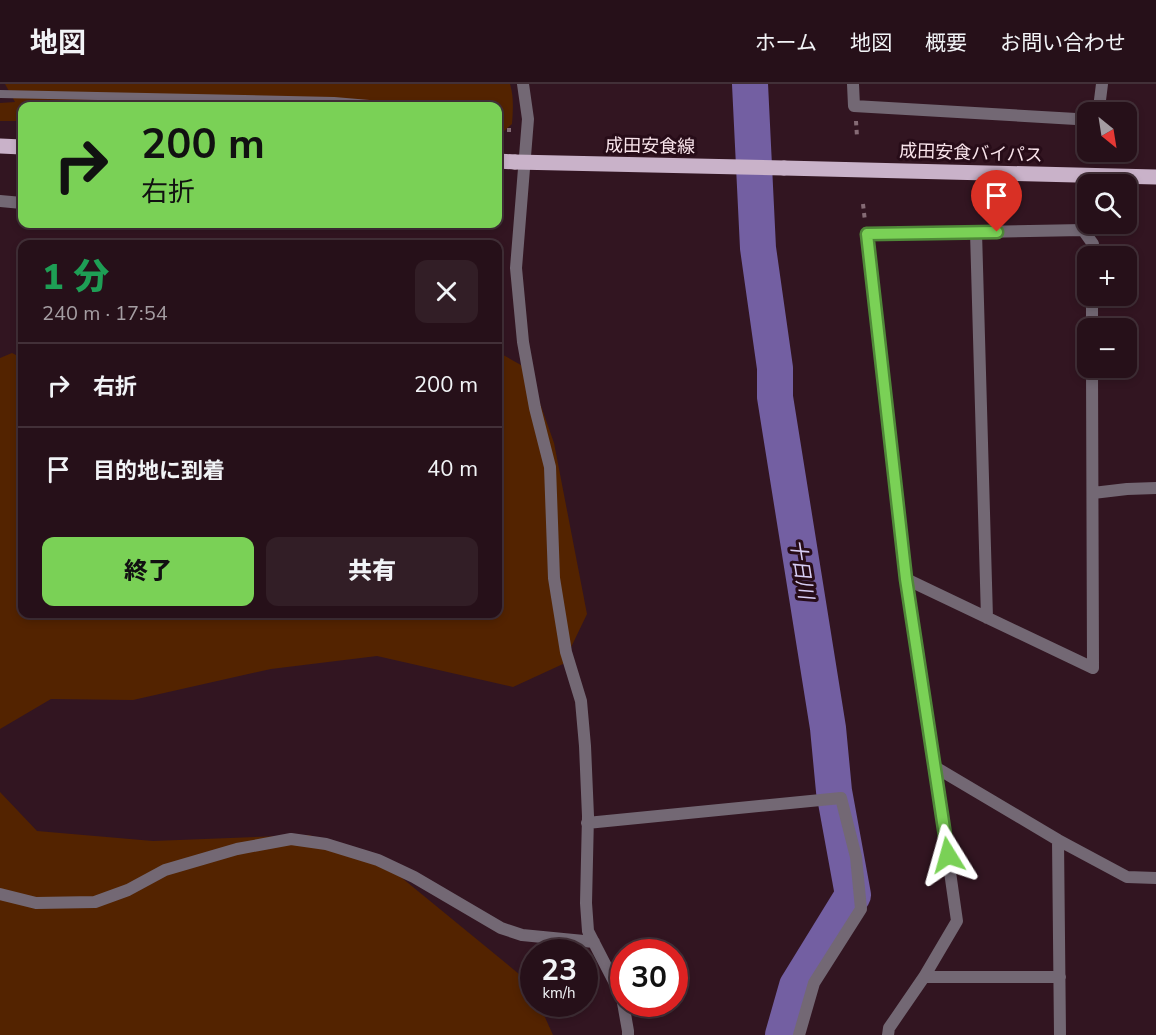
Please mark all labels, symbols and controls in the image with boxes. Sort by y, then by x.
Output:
text: 地図 [30,24,86,62]
text: ホーム [755,29,817,57]
text: 地図 [850,29,892,57]
text: 概要 [925,29,967,57]
text: お問い合わせ [1000,29,1126,57]
north arrow [1077,102,1137,162]
map controls [1077,102,1137,378]
text: 200 m [141,116,265,173]
icon: right [42,126,120,204]
street label: 成田安食線 [605,133,695,159]
street label: 成田安食バイパス [899,139,1043,167]
pin [971,170,1022,232]
text: 右折 [141,174,195,211]
button: search [1077,174,1137,234]
icon: arrive [980,179,1013,212]
button: + [1077,246,1137,306]
text: 1 分 [42,253,110,302]
button: close [415,260,478,323]
text: 240 m · 17:54 [42,300,168,327]
button: − [1077,318,1137,378]
icon: right [42,369,75,402]
text: 200 m [414,370,478,400]
text: 右折 [93,372,137,402]
icon: arrive [42,453,75,486]
text: 40 m [427,454,478,484]
text: 目的地に到着 [93,456,225,486]
button: 終了 [42,537,254,606]
button: 共有 [266,537,478,606]
water label: 十日川 [783,537,820,603]
position arrow [916,823,980,887]
speed limit sign: 30 [610,939,688,1017]
text: 23 [541,950,577,991]
text: km/h [542,983,576,1003]

